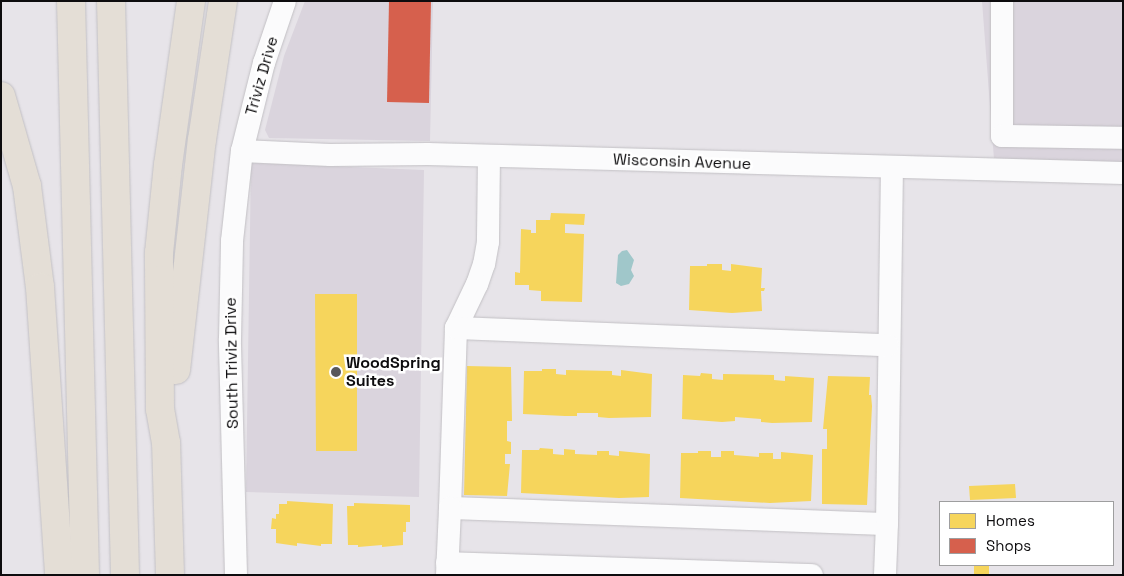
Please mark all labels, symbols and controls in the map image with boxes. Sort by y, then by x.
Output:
street label: Triviz Drive [242,34,282,118]
street label: Wisconsin Avenue [613,150,751,174]
street label: South Triviz Drive [221,297,243,429]
place label: WoodSpring Suites [346,353,441,391]
marker: WoodSpring Suites [330,366,342,378]
legend [939,501,1114,566]
text: Homes [986,511,1035,530]
text: Shops [986,536,1031,555]

